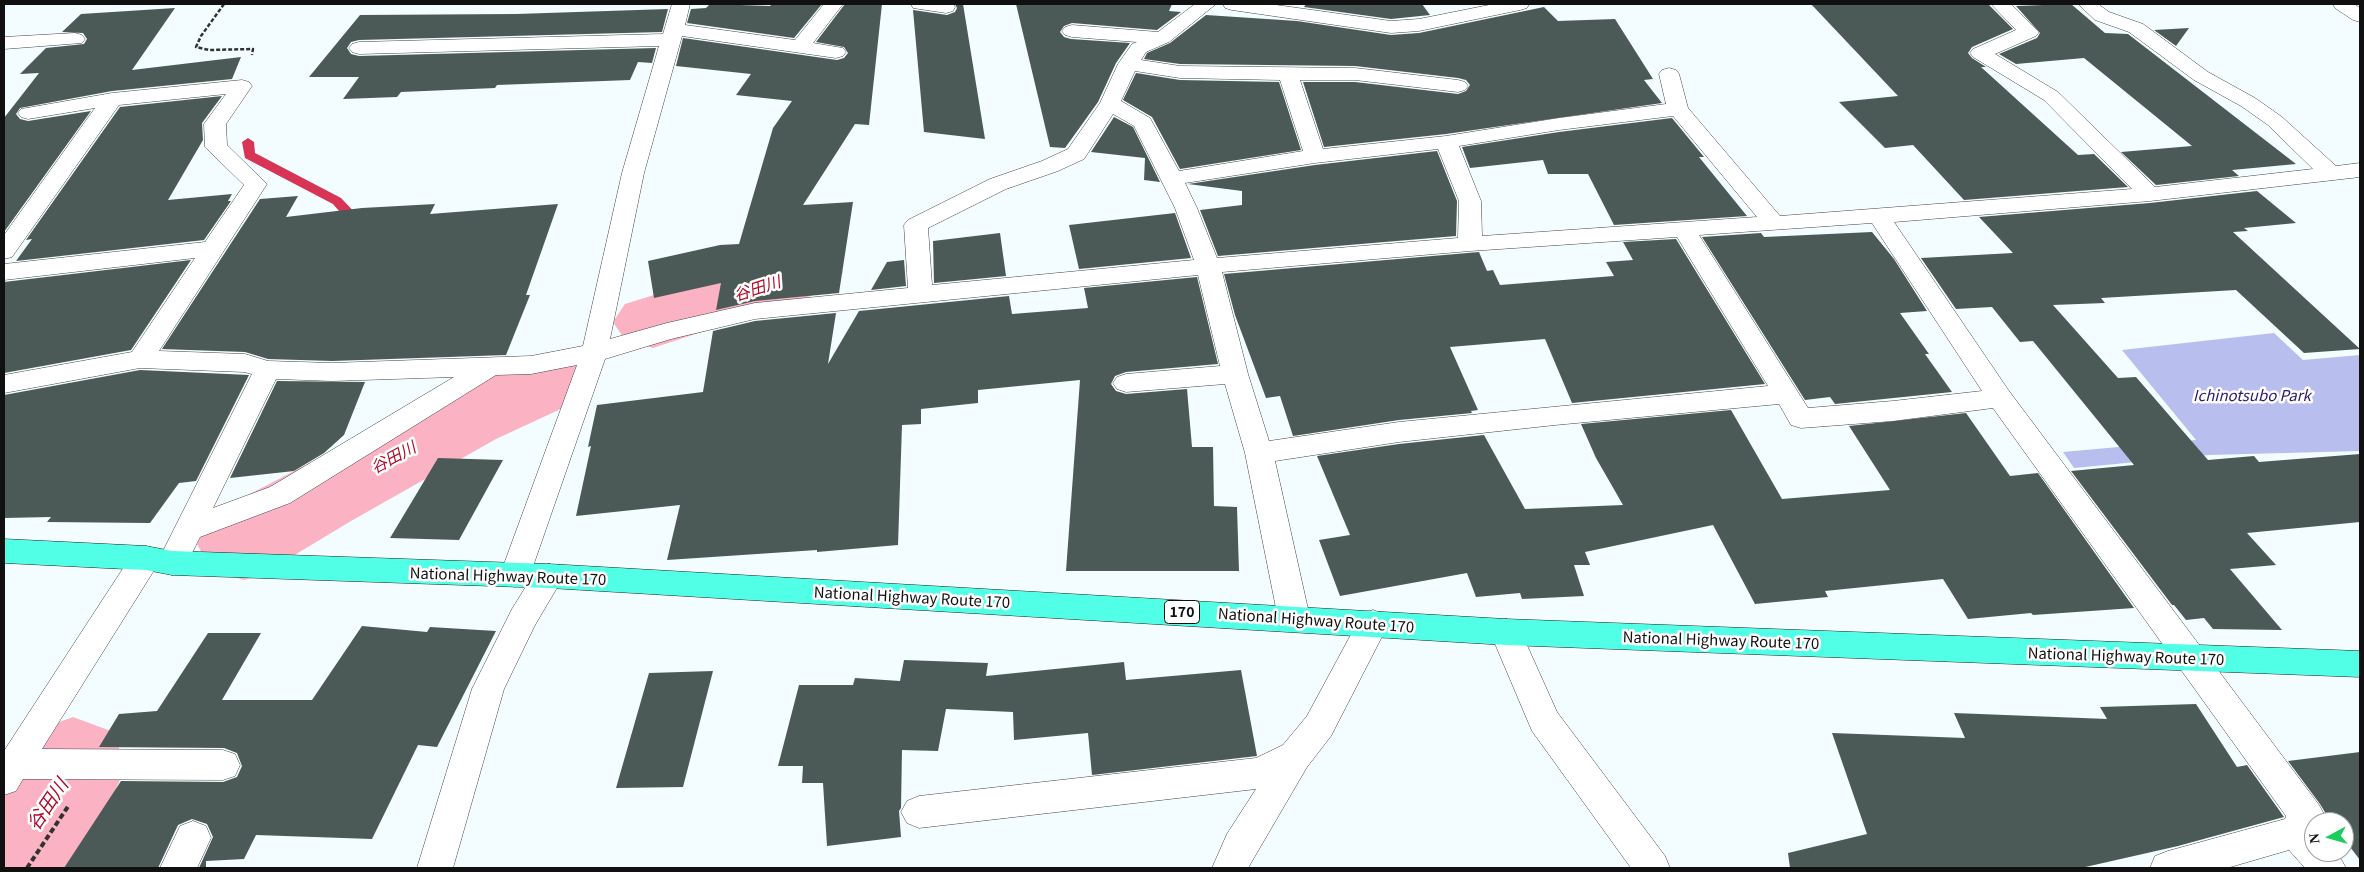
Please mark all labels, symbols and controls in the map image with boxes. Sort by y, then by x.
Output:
water label: 谷田川 [731,271,783,305]
park label: Ichinotsubo Park [2193,386,2311,404]
water label: 谷田川 [367,437,419,477]
street label: National Highway Route 170 [409,564,607,588]
street label: National Highway Route 170 [813,583,1011,611]
road number: 170 [1164,600,1200,624]
street label: National Highway Route 170 [1217,604,1415,636]
street label: National Highway Route 170 [1622,628,1820,652]
street label: National Highway Route 170 [2027,644,2225,668]
water label: 谷田川 [22,774,72,834]
north arrow [2304,812,2354,862]
text: N [2307,833,2323,844]

